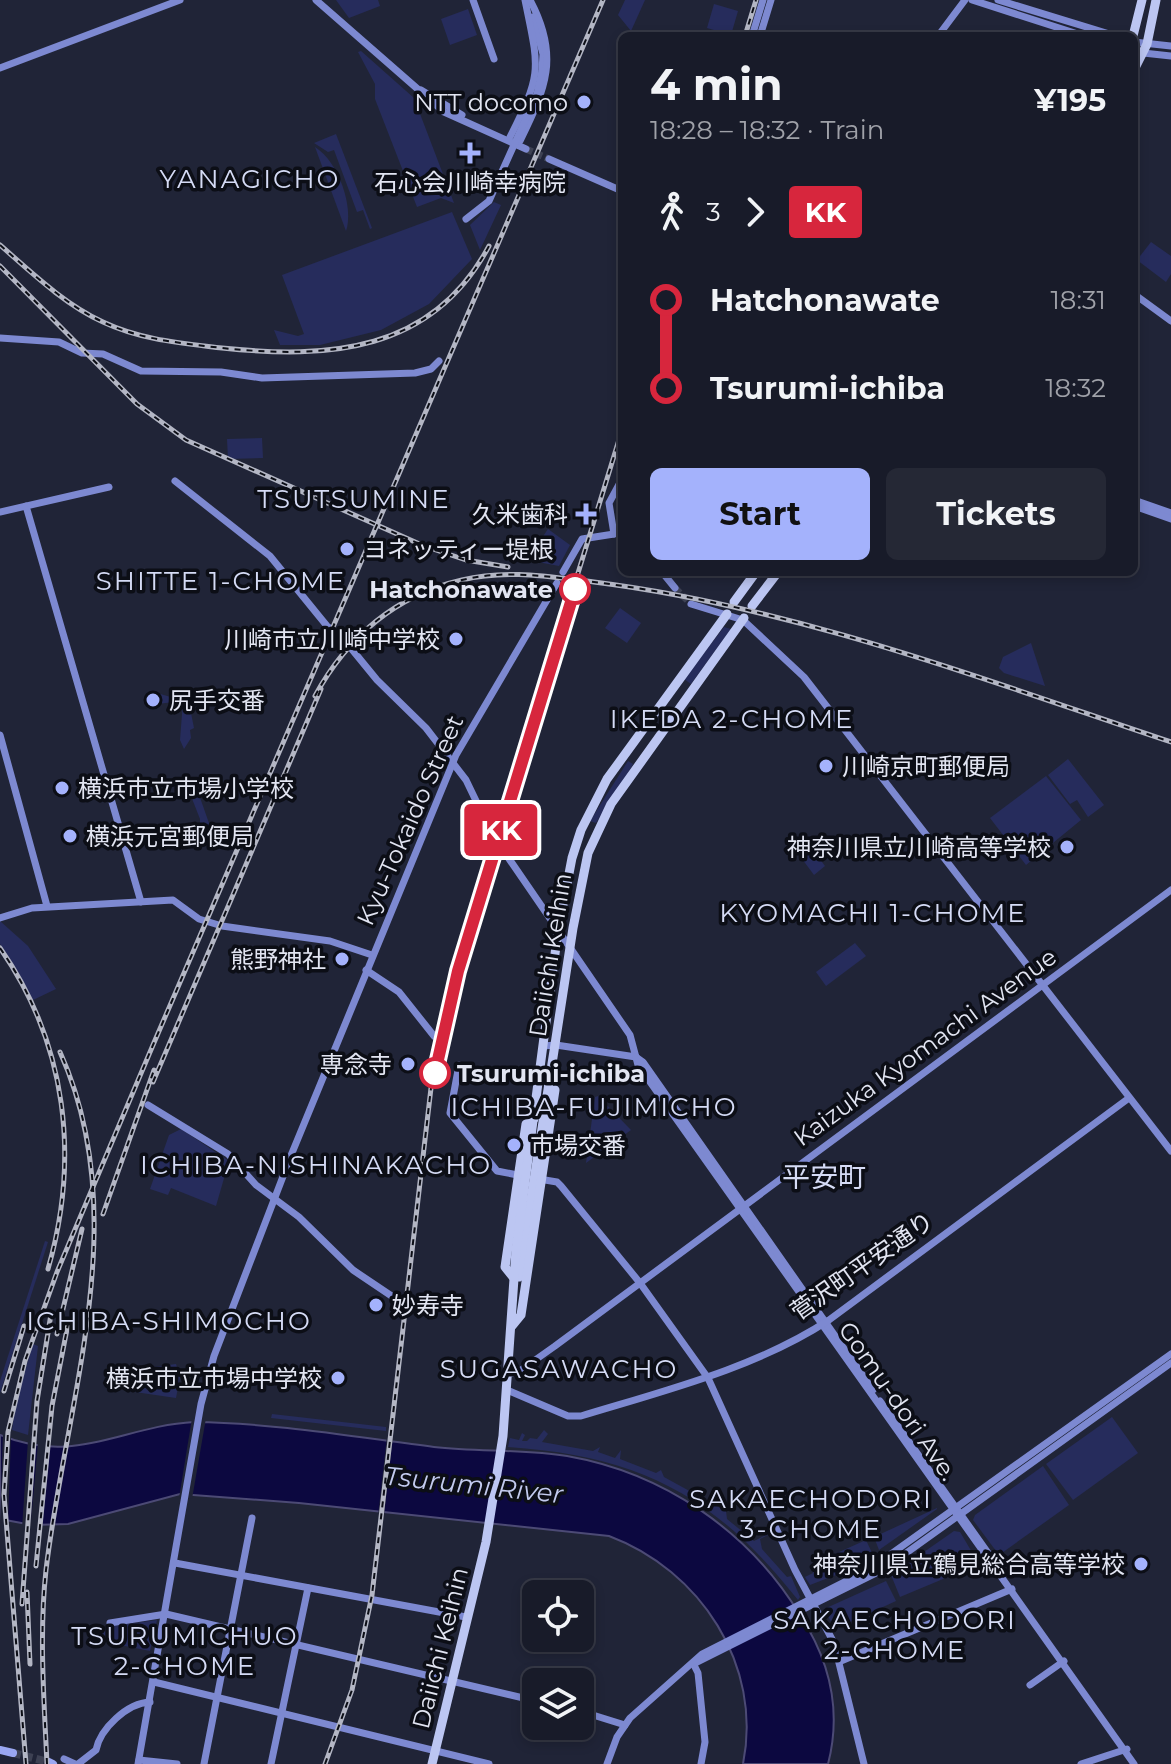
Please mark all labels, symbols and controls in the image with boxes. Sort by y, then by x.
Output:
text: 4 min [650,57,783,111]
text: ¥195 [1034,82,1106,119]
place label: NTT docomo [414,88,568,117]
marker: NTT docomo [575,93,593,111]
text: 18:28 – 18:32 · Train [650,114,884,146]
marker: 石心会川崎幸病院 [459,142,481,164]
district label: YANAGICHO [160,163,340,195]
place label: 石心会川崎幸病院 [374,168,566,197]
icon: walk [650,190,694,234]
icon: forward [733,190,777,234]
text: KK [805,195,846,229]
text: 3 [706,196,721,228]
text: Hatchonawate [710,282,940,319]
text: 18:31 [1050,284,1106,316]
text: Tsurumi-ichiba [710,370,945,407]
text: 18:32 [1045,372,1106,404]
button: Start [650,468,870,560]
button: Tickets [886,468,1106,560]
district label: TSUTSUMINE [257,483,451,515]
place label: 久米歯科 [472,500,568,529]
marker: 久米歯科 [575,503,597,525]
place label: ヨネッティー堤根 [363,535,554,564]
marker: ヨネッティー堤根 [338,540,356,558]
district label: SHITTE 1-CHOME [96,565,346,597]
marker: Hatchonawate [560,574,590,604]
place label: Hatchonawate [369,575,553,604]
place label: 川崎市立川崎中学校 [224,625,440,654]
marker: 川崎市立川崎中学校 [447,630,465,648]
place label: 尻手交番 [169,686,265,715]
marker: 尻手交番 [144,691,162,709]
district label: IKEDA 2-CHOME [610,703,854,735]
street label: Kyu-Tokaido Street [351,710,470,930]
place label: 川崎京町郵便局 [842,752,1010,781]
marker: 川崎京町郵便局 [817,757,835,775]
place label: 横浜市立市場小学校 [78,774,294,803]
marker: 横浜市立市場小学校 [53,779,71,797]
line badge: KK [465,804,537,856]
text: KK [480,813,522,847]
place label: 横浜元宮郵便局 [86,822,254,851]
marker: 横浜元宮郵便局 [61,827,79,845]
place label: 神奈川県立川崎高等学校 [787,833,1051,862]
marker: 神奈川県立川崎高等学校 [1058,838,1076,856]
street label: Daiichi Keihin [523,871,577,1039]
district label: KYOMACHI 1-CHOME [719,897,1027,929]
street label: Kaizuka Kyomachi Avenue [788,942,1062,1152]
place label: 熊野神社 [230,945,326,974]
marker: 熊野神社 [333,950,351,968]
place label: 専念寺 [320,1050,392,1079]
marker: 専念寺 [399,1055,417,1073]
marker: Tsurumi-ichiba [420,1058,450,1088]
place label: Tsurumi-ichiba [457,1059,645,1088]
district label: ICHIBA-FUJIMICHO [451,1091,737,1123]
place label: 市場交番 [530,1131,626,1160]
marker: 市場交番 [505,1136,523,1154]
district label: ICHIBA-NISHINAKACHO [140,1149,492,1181]
district label: 平安町 [782,1160,866,1194]
street label: 菅沢町平安通り [785,1206,939,1326]
place label: 妙寿寺 [392,1291,464,1320]
marker: 妙寿寺 [367,1296,385,1314]
district label: ICHIBA-SHIMOCHO [26,1305,312,1337]
street label: Gomu-dori Ave. [833,1316,963,1486]
district label: SUGASAWACHO [440,1353,678,1385]
place label: 横浜市立市場中学校 [106,1364,322,1393]
marker: 横浜市立市場中学校 [329,1369,347,1387]
water label: Tsurumi River [383,1460,565,1510]
district label: SAKAECHODORI 3-CHOME [689,1483,933,1545]
place label: 神奈川県立鶴見総合高等学校 [813,1550,1125,1579]
marker: 神奈川県立鶴見総合高等学校 [1132,1555,1150,1573]
street label: Daiichi Keihin [406,1564,474,1732]
map controls [522,1580,594,1740]
button: locate [522,1580,594,1652]
district label: SAKAECHODORI 2-CHOME [773,1604,1017,1666]
district label: TSURUMICHUO 2-CHOME [71,1620,299,1682]
button: layers [522,1668,594,1740]

